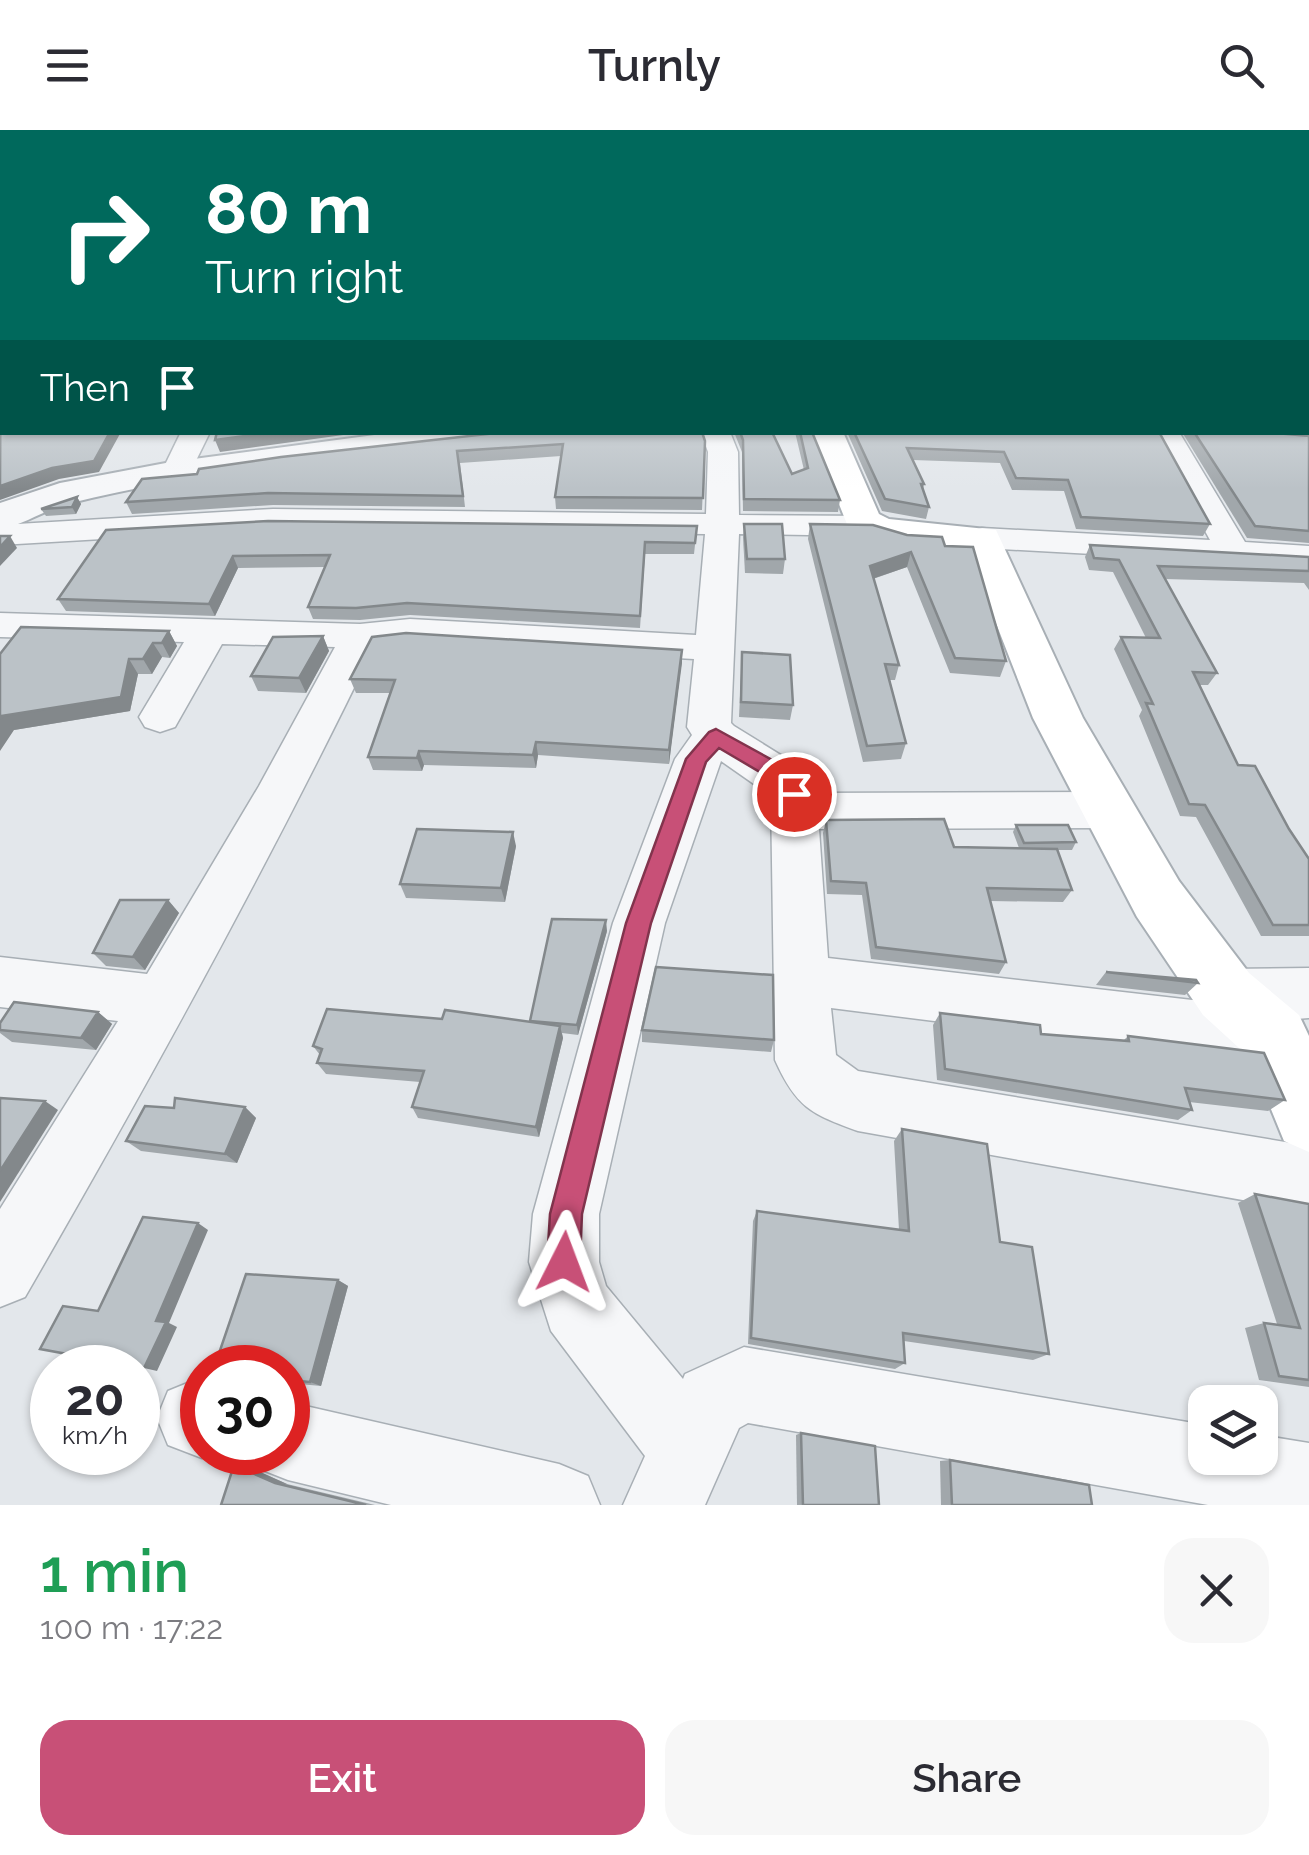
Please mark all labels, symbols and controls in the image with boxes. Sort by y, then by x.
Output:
icon: menu [40,38,95,93]
icon: search [1214,38,1269,93]
text: Turnly [588,39,721,92]
text: 80 m [205,167,372,249]
icon: right [40,170,170,300]
text: Turn right [205,251,403,304]
icon: arrive [150,360,205,415]
text: Then [40,365,130,410]
pin [752,752,837,837]
icon: arrive [767,767,822,822]
position arrow [512,1210,616,1314]
speed limit sign: 30 [180,1345,310,1475]
text: 20 [66,1368,124,1427]
map controls [1188,1385,1278,1475]
button: layers [1188,1385,1278,1475]
text: km/h [62,1420,128,1450]
text: 1 min [40,1536,189,1606]
button: close [1164,1538,1269,1643]
text: 100 m · 17:22 [40,1609,223,1646]
button: Exit [40,1720,645,1835]
button: Share [665,1720,1269,1835]

